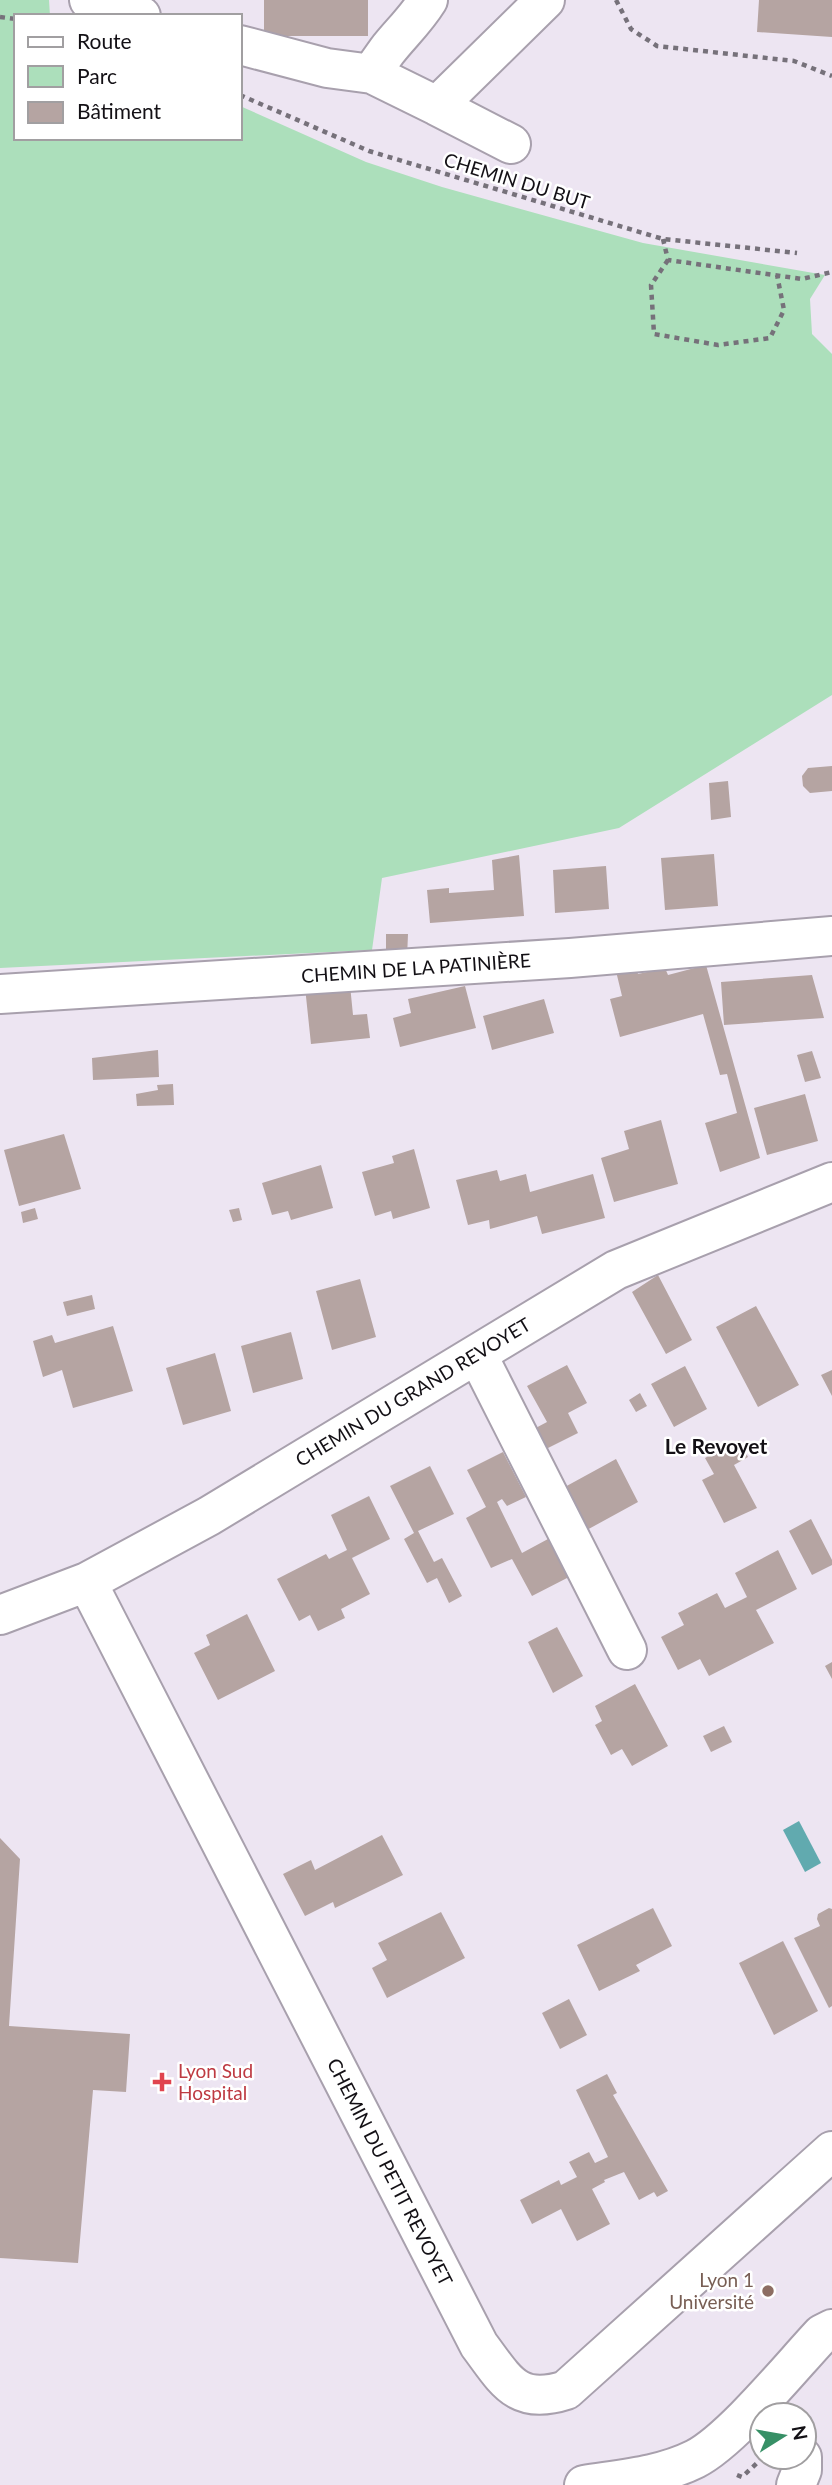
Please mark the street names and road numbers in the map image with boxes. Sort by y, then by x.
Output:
street label: CHEMIN DU BUT [441,147,593,214]
street label: CHEMIN DE LA PATINIÈRE [301,948,531,987]
street label: CHEMIN DU GRAND REVOYET [291,1312,534,1471]
street label: CHEMIN DU PETIT REVOYET [323,2054,458,2289]

